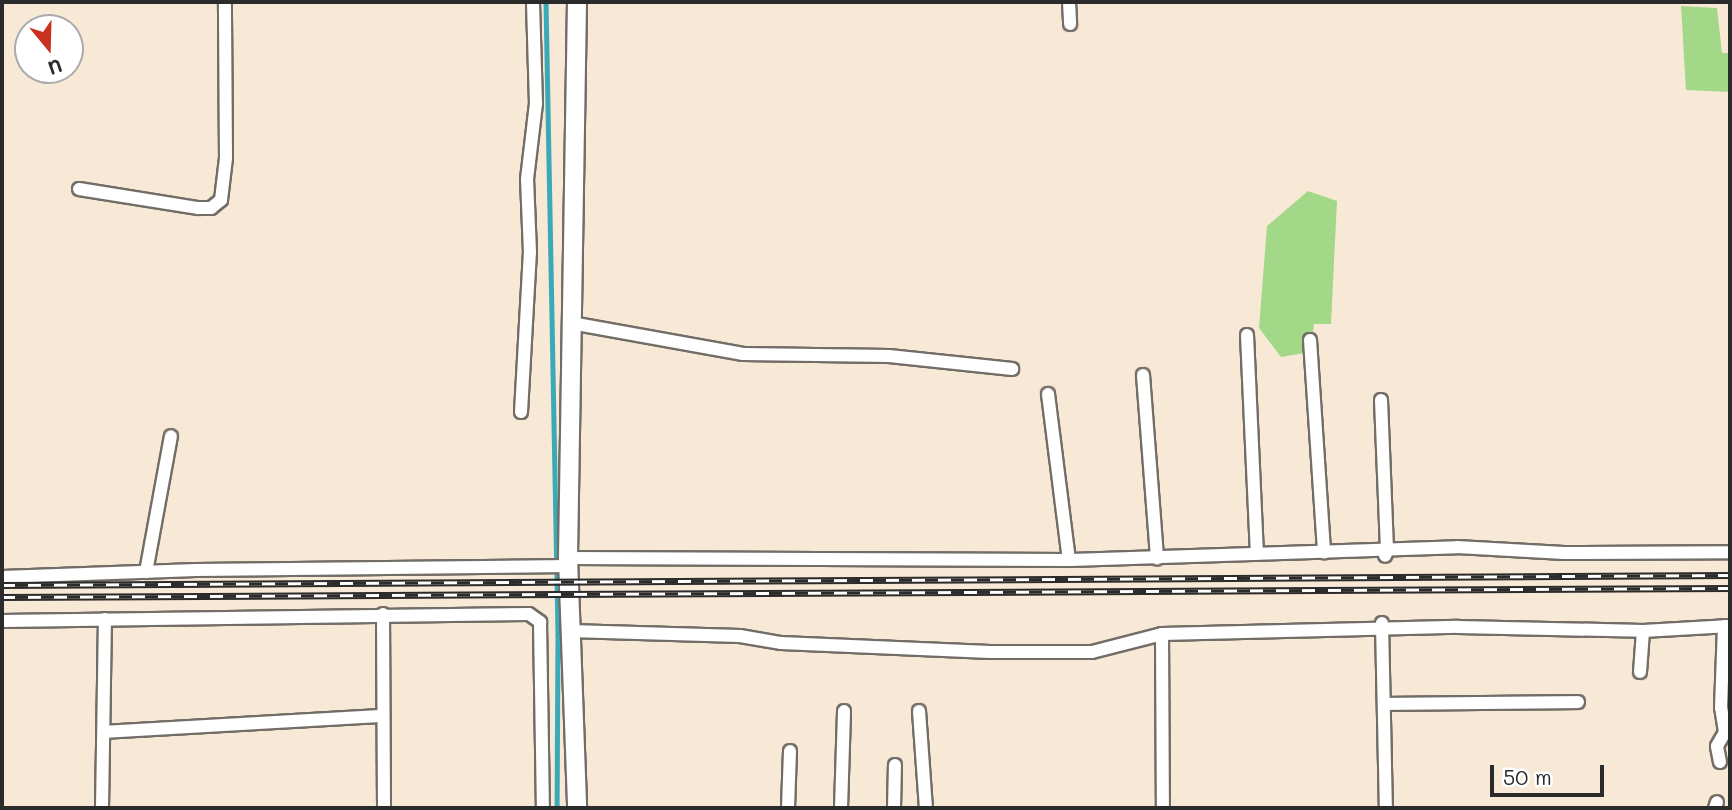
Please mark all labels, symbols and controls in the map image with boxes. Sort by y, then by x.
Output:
north arrow [14,14,84,84]
text: U [45,53,66,81]
scale bar [1494,750,1608,794]
text: 50 m [1503,763,1552,790]

